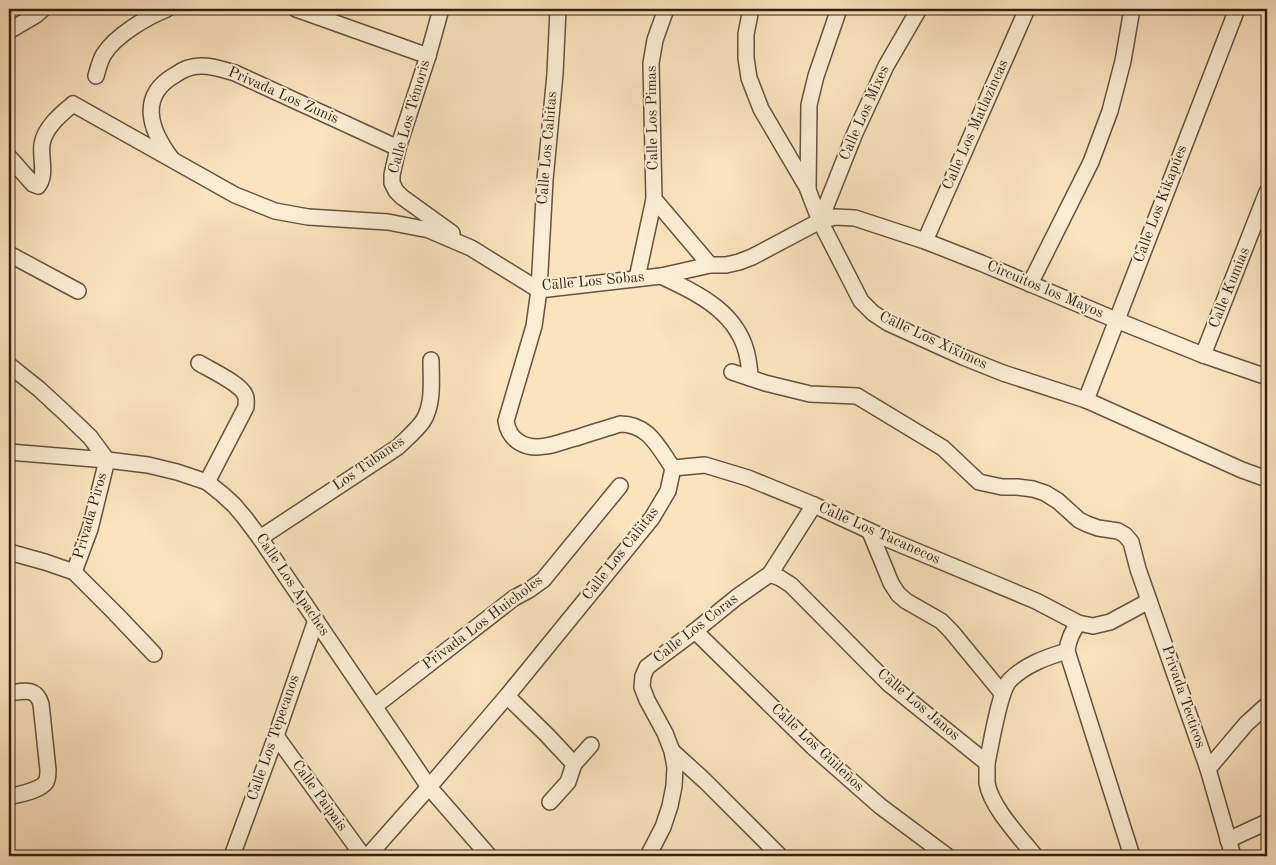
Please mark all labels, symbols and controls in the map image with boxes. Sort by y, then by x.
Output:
street label: Calle Los Témoris [387,58,433,176]
street label: Calle Los Matlazincas [941,58,1011,192]
street label: Calle Los Mixes [837,63,893,163]
street label: Privada Los Zunis [225,65,341,127]
street label: Calle Los Pimas [645,65,661,171]
street label: Calle Los Cahitas [536,91,560,205]
street label: Calle Los Kikapúes [1132,143,1190,265]
street label: Calle Kumias [1207,245,1253,331]
street label: Circuitos los Mayos [984,259,1106,321]
street label: Calle Los Sobas [541,270,645,294]
street label: Calle Los Xiximes [877,309,989,373]
street label: Los Tubanes [330,434,408,494]
street label: Privada Piros [72,471,110,561]
street label: Calle Los Tacanecos [816,500,942,568]
street label: Calle Los Cahitas [580,505,662,603]
street label: Calle Los Apaches [252,531,332,639]
street label: Privada Los Huicholes [420,573,546,673]
street label: Calle Los Coras [651,592,741,666]
street label: Privada Tecticos [1158,644,1208,750]
street label: Calle Los Janos [874,666,962,744]
street label: Calle Los Tepecanos [245,673,303,803]
street label: Calle Los Guileños [768,701,866,795]
street label: Calle Paipais [288,758,350,834]

